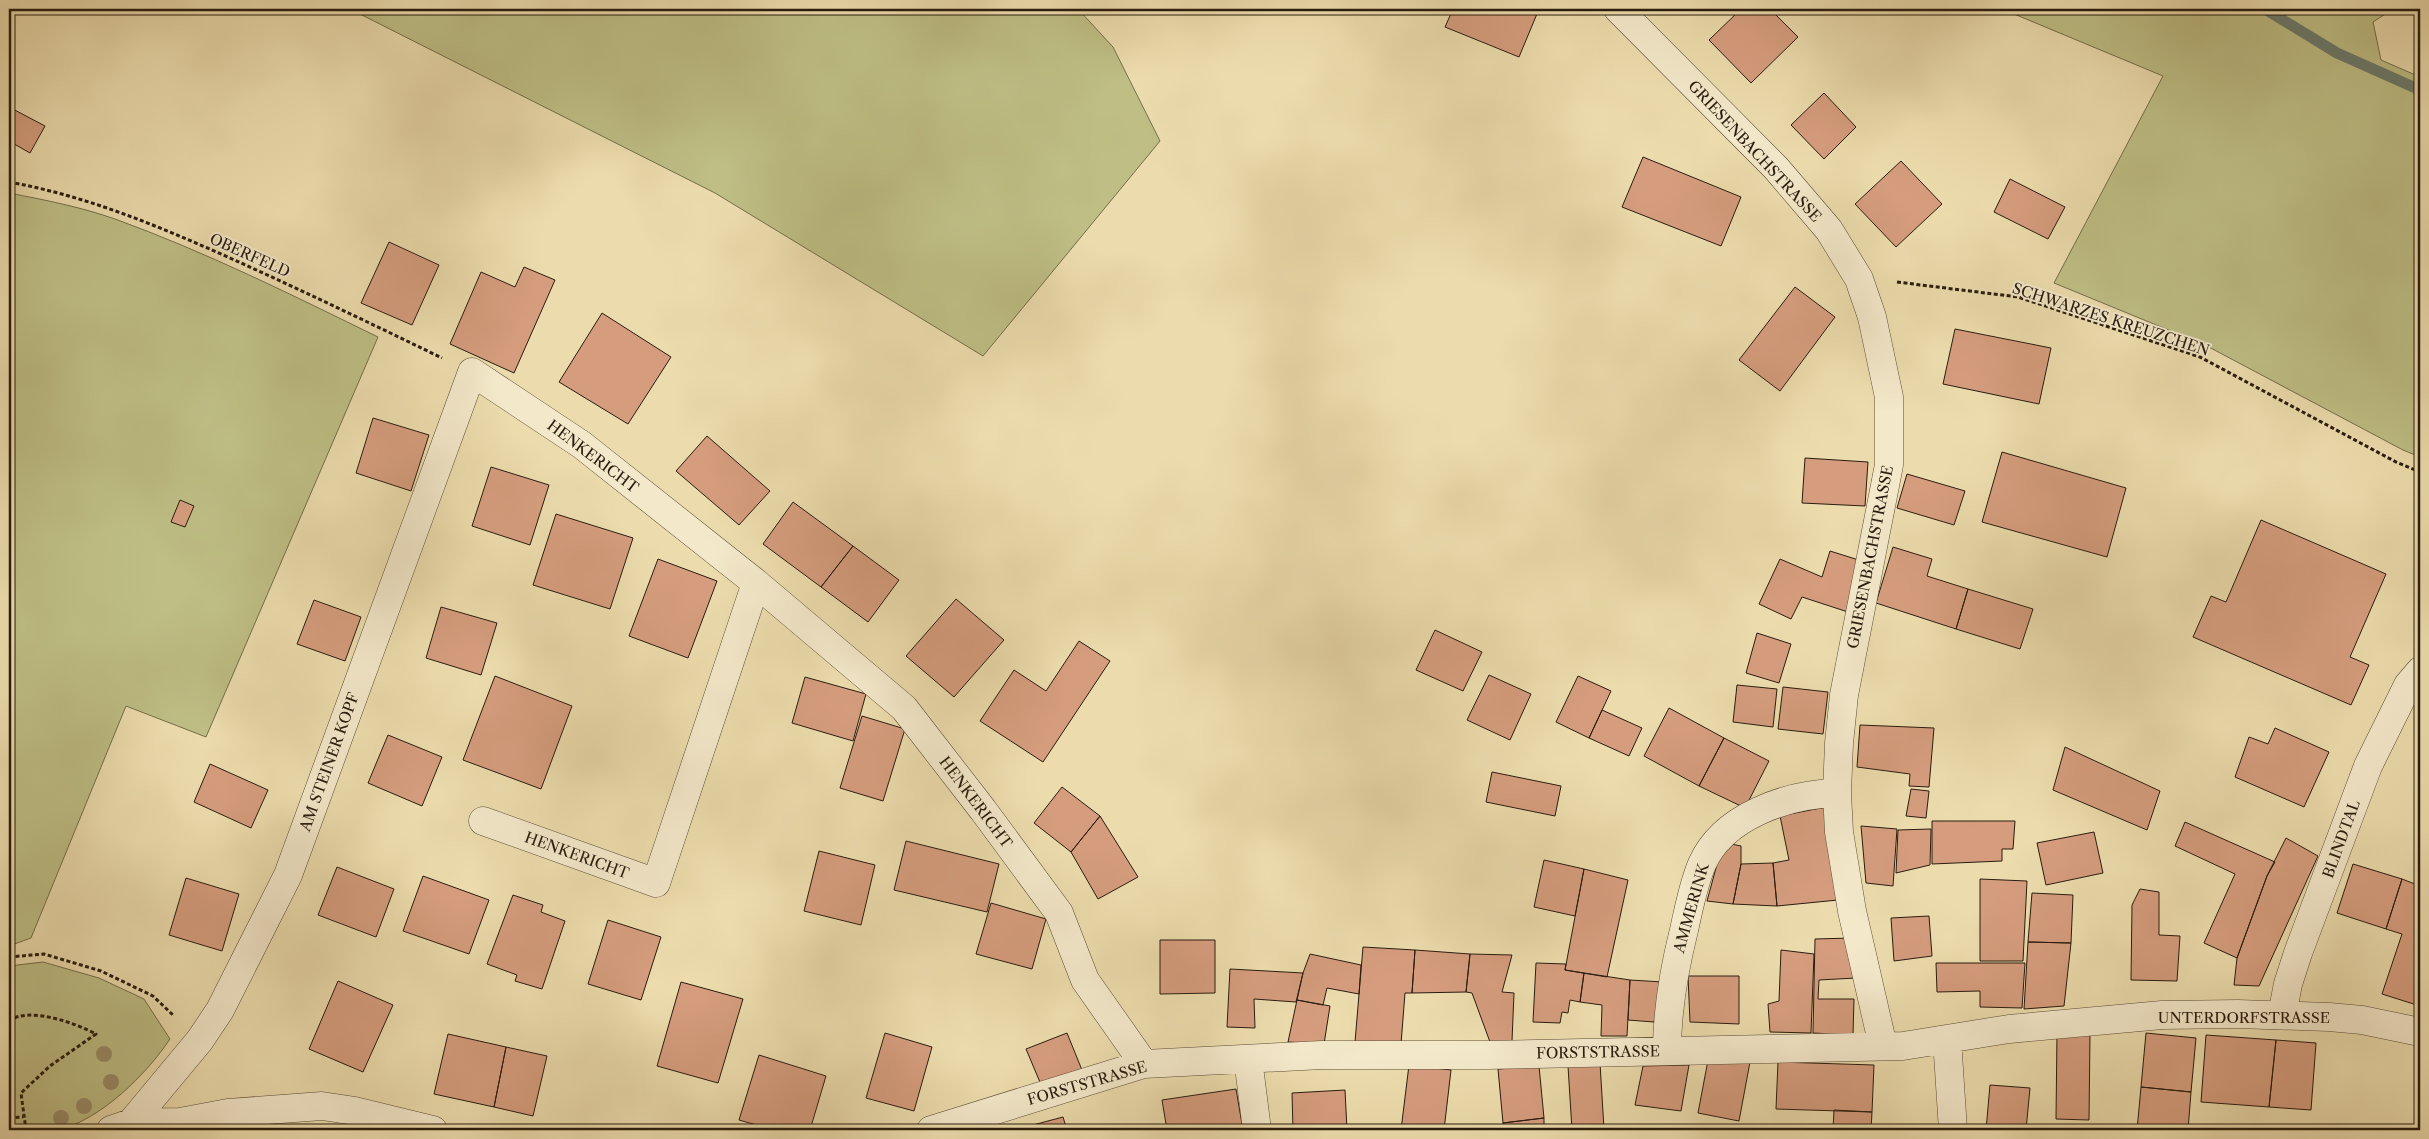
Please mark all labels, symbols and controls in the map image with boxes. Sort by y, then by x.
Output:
street label: GRIESENBACHSTRASSE [1684,76,1826,226]
street label: OBERFELD [207,229,293,281]
street label: SCHWARZES KREUZCHEN [2010,278,2212,360]
street label: HENKERICHT [543,415,643,497]
street label: GRIESENBACHSTRASSE [1843,464,1897,650]
street label: AM STEINER KOPF [295,690,363,835]
street label: HENKERICHT [935,752,1017,852]
street label: BLINDTAL [2318,797,2364,881]
street label: HENKERICHT [522,827,633,883]
street label: AMMERINK [1669,860,1713,956]
street label: UNTERDORFSTRASSE [2158,1008,2330,1027]
street label: FORSTSTRASSE [1536,1041,1660,1063]
street label: FORSTSTRASSE [1025,1057,1149,1109]

